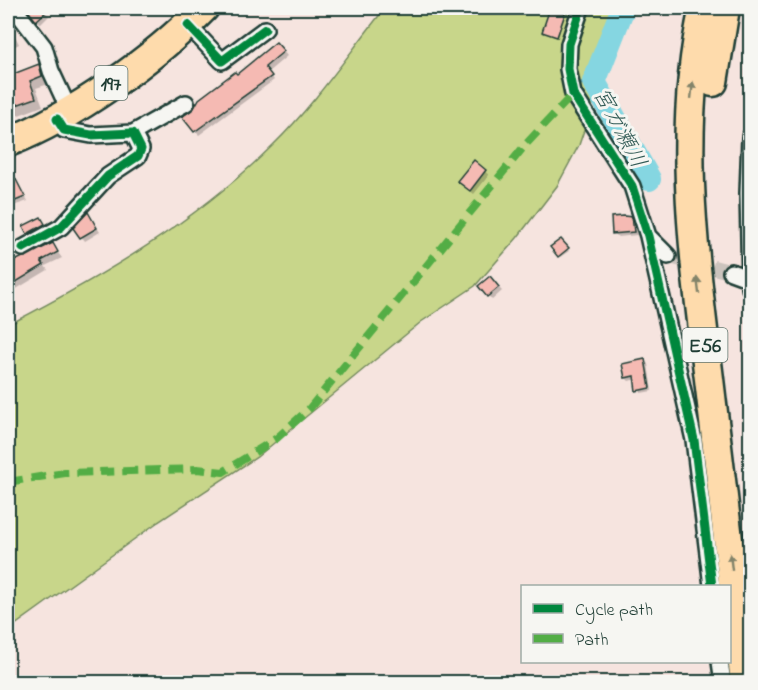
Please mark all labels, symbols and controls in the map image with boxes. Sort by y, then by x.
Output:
road number: 197 [94,66,128,100]
one-way arrow [687,81,697,100]
water label: 宮ガ瀬川 [584,82,653,175]
one-way arrow [693,275,703,294]
road number: E56 [682,328,728,362]
one-way arrow [726,552,736,571]
legend [521,585,731,663]
text: Cycle path [575,598,653,624]
text: Path [575,628,609,654]

